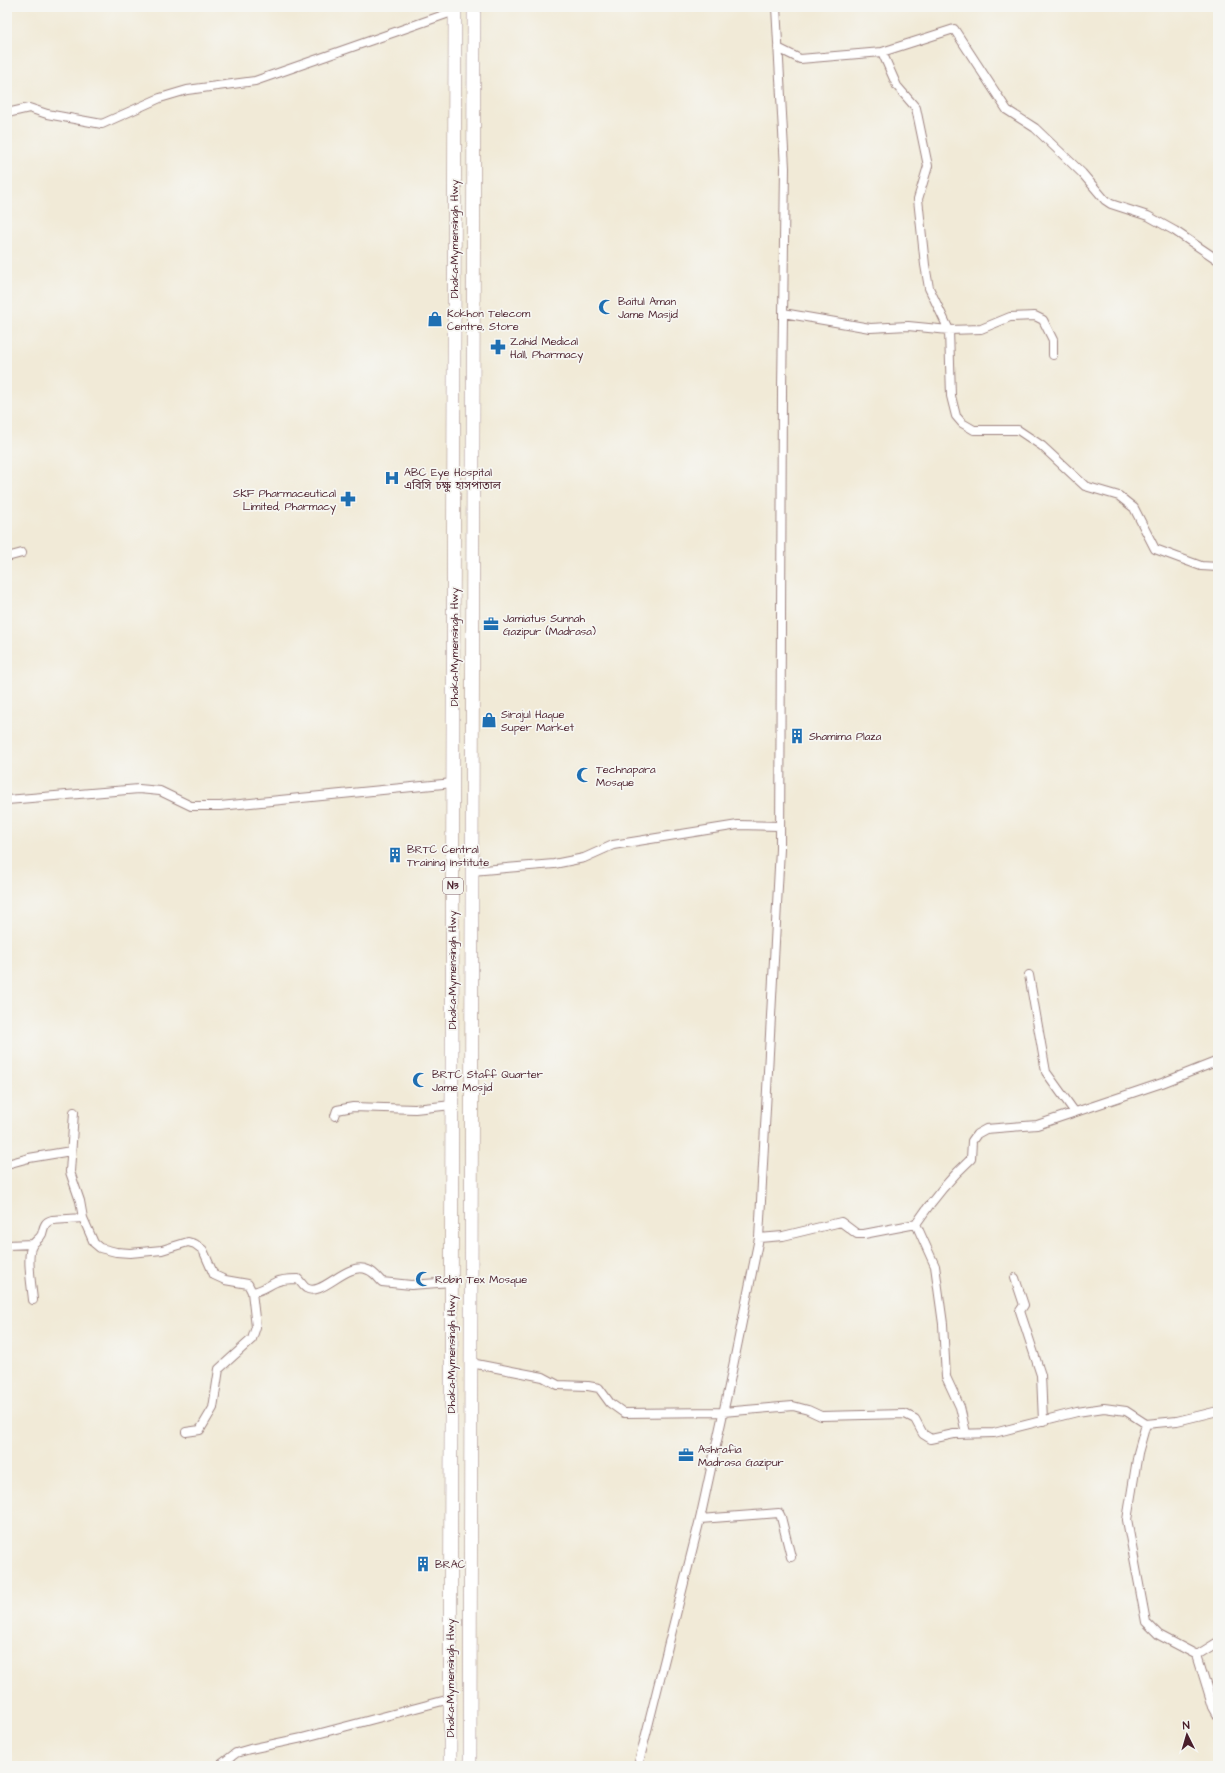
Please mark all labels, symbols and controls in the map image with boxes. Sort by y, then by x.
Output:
street label: Dhaka-Mymensingh Hwy [447,180,463,298]
place label: Baitul Aman Jame Masjid [618,294,678,322]
mosque icon: Baitul Aman Jame Masjid [597,298,615,316]
place label: Kokhon Telecom Centre, Store [447,306,531,334]
shop icon: Kokhon Telecom Centre, Store [426,310,444,328]
place label: Zahid Medical Hall, Pharmacy [510,334,583,363]
pharmacy icon: Zahid Medical Hall, Pharmacy [489,338,507,356]
place label: ABC Eye Hospital এবিসি চক্ষু হাসপাতাল [404,465,502,493]
hospital icon: ABC Eye Hospital এবিসি চক্ষু হাসপাতাল [383,469,401,487]
place label: SKF Pharmaceutical Limited, Pharmacy [233,486,336,515]
pharmacy icon: SKF Pharmaceutical Limited, Pharmacy [339,490,357,508]
street label: Dhaka-Mymensingh Hwy [447,588,463,706]
place label: Jamiatus Sunnah Gazipur (Madrasa) [503,611,596,639]
office icon: Jamiatus Sunnah Gazipur (Madrasa) [482,615,500,633]
place label: Sirajul Haque Super Market [501,707,575,735]
shop icon: Sirajul Haque Super Market [480,711,498,729]
building icon: Shamima Plaza [788,727,806,745]
place label: Shamima Plaza [809,729,882,744]
place label: Technapara Mosque [596,762,656,790]
mosque icon: Technapara Mosque [575,766,593,784]
place label: BRTC Central Training Institute [407,842,489,871]
building icon: BRTC Central Training Institute [386,846,404,864]
road number: N3 [443,878,463,894]
street label: Dhaka-Mymensingh Hwy [445,911,461,1029]
place label: BRTC Staff Quarter Jame Mosjid [432,1067,543,1095]
mosque icon: BRTC Staff Quarter Jame Mosjid [411,1071,429,1089]
mosque icon: Robin Tex Mosque [414,1270,432,1288]
place label: Robin Tex Mosque [435,1272,527,1287]
street label: Dhaka-Mymensingh Hwy [444,1295,460,1413]
place label: Ashrafia Madrasa Gazipur [698,1442,784,1470]
office icon: Ashrafia Madrasa Gazipur [677,1446,695,1464]
building icon: BRAC [414,1555,432,1573]
place label: BRAC [435,1557,466,1572]
street label: Dhaka-Mymensingh Hwy [443,1619,459,1737]
north arrow [1167,1715,1207,1755]
text: N [1182,1718,1190,1733]

